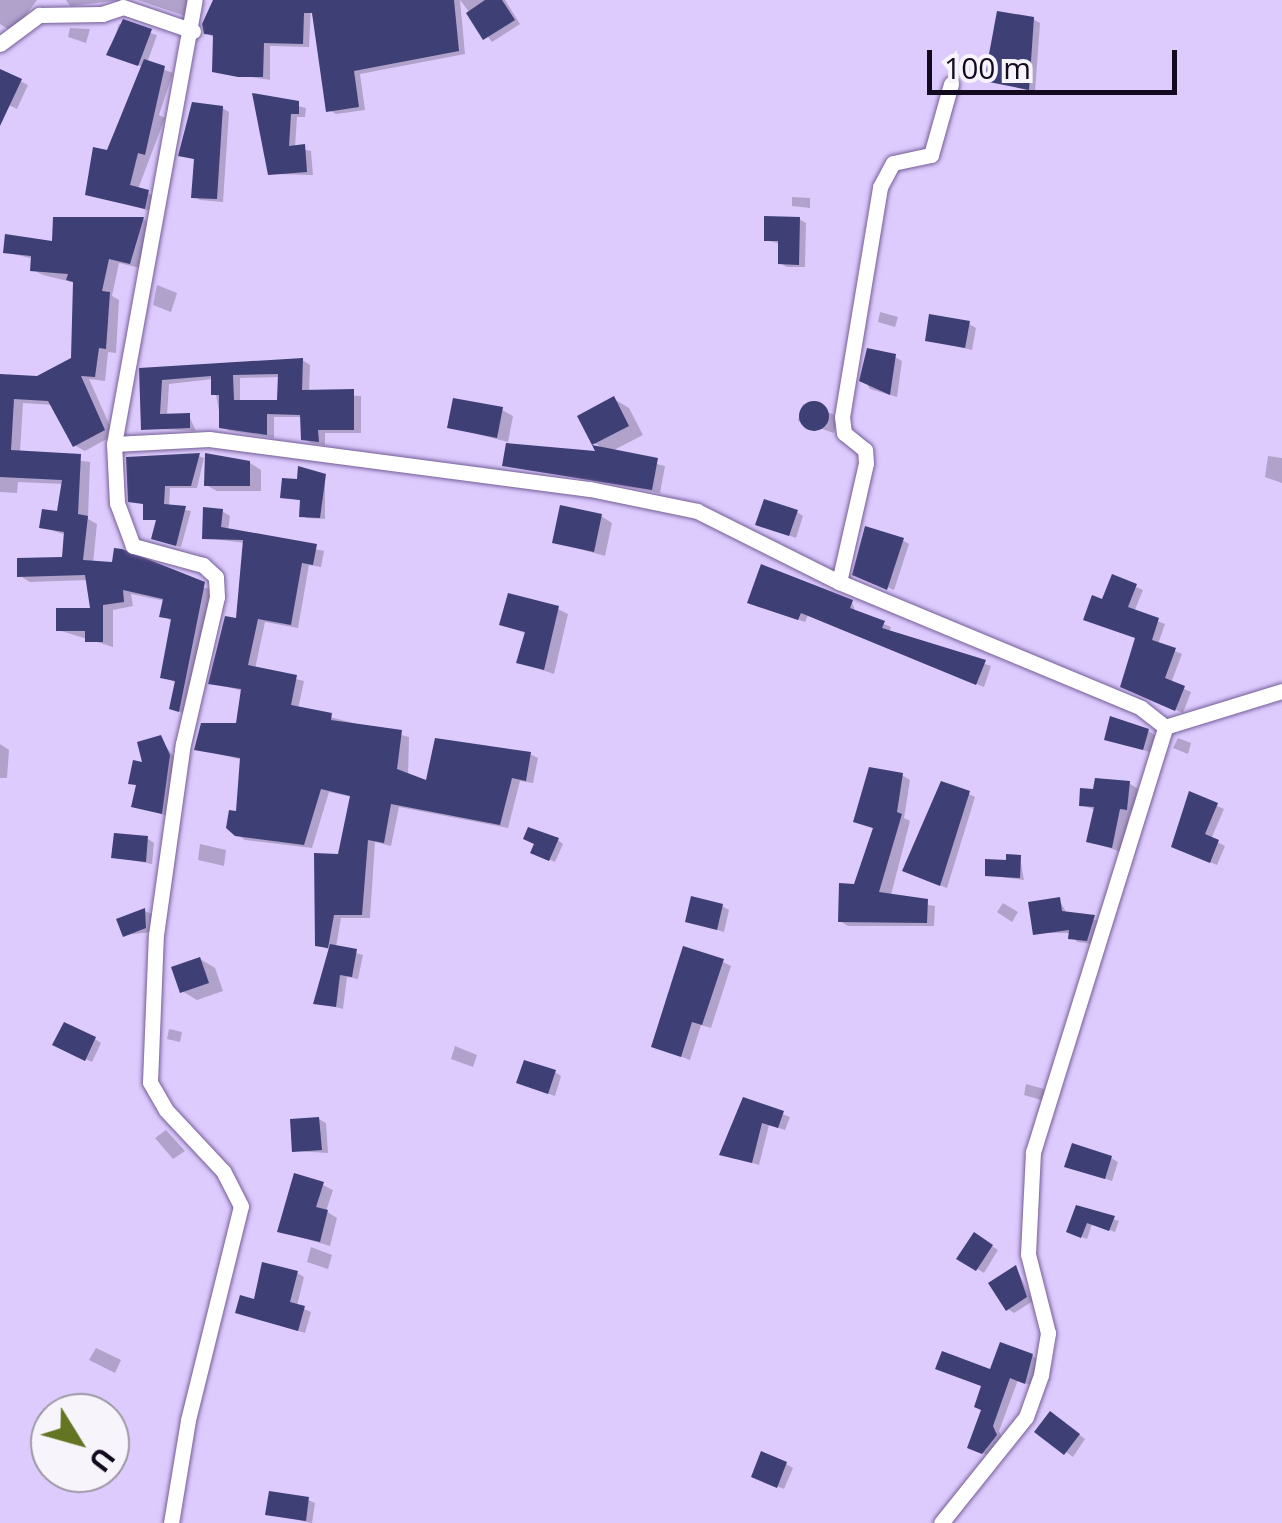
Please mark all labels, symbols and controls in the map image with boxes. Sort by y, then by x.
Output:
scale bar [932,30,1182,92]
text: 100 m [944,47,1031,88]
north arrow [30,1393,130,1493]
text: U [81,1440,124,1480]

